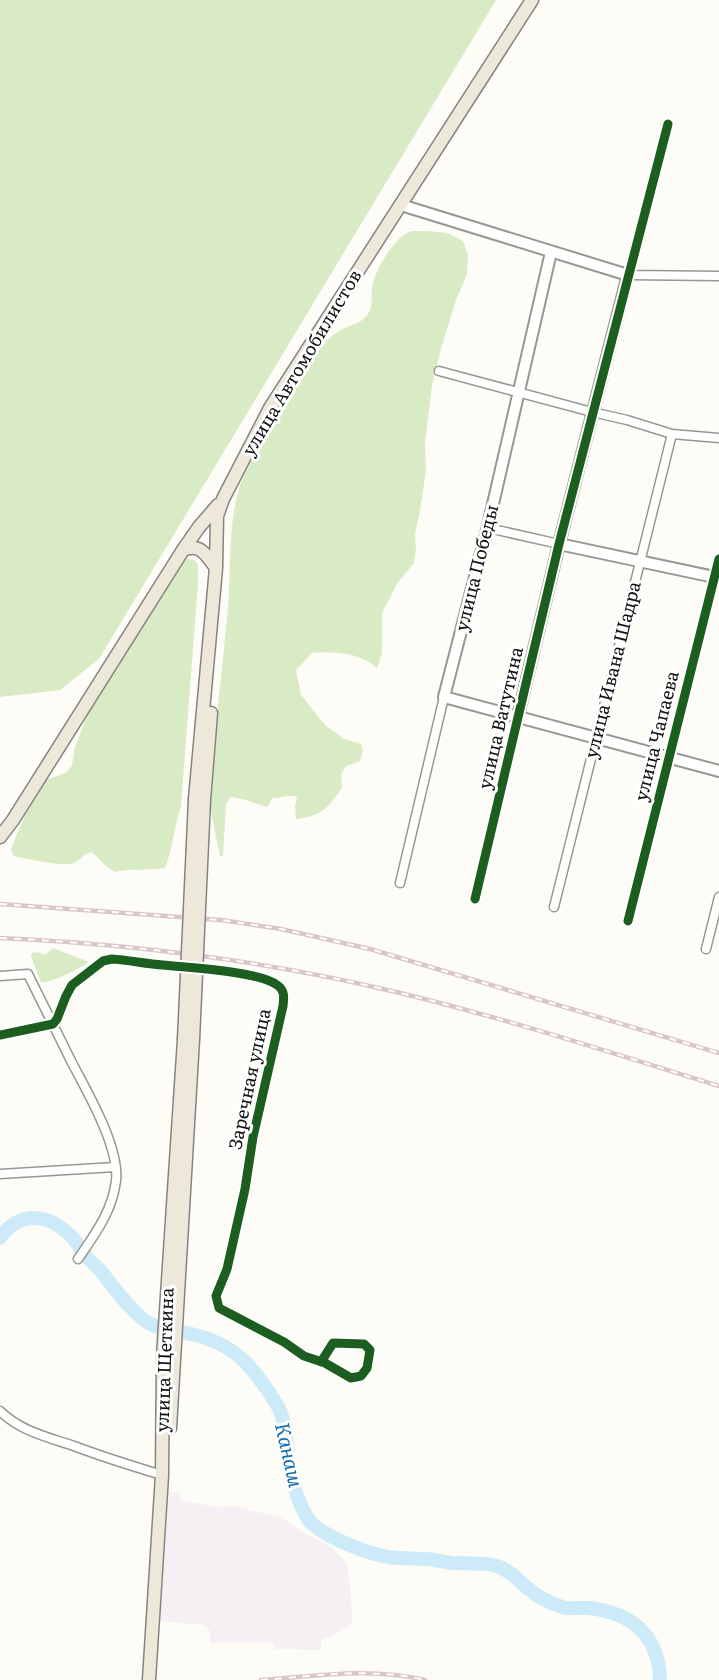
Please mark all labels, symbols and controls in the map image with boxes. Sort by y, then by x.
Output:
street label: улица Автомобилистов [234,264,367,461]
street label: улица Победы [447,501,504,634]
street label: улица Ивана Шадра [576,578,647,761]
street label: улица Ватутина [470,644,529,792]
street label: улица Чапаева [626,667,685,804]
street label: Заречная улица [220,1005,277,1152]
street label: улица Щеткина [147,1287,180,1433]
water label: Канаш [269,1419,313,1490]

